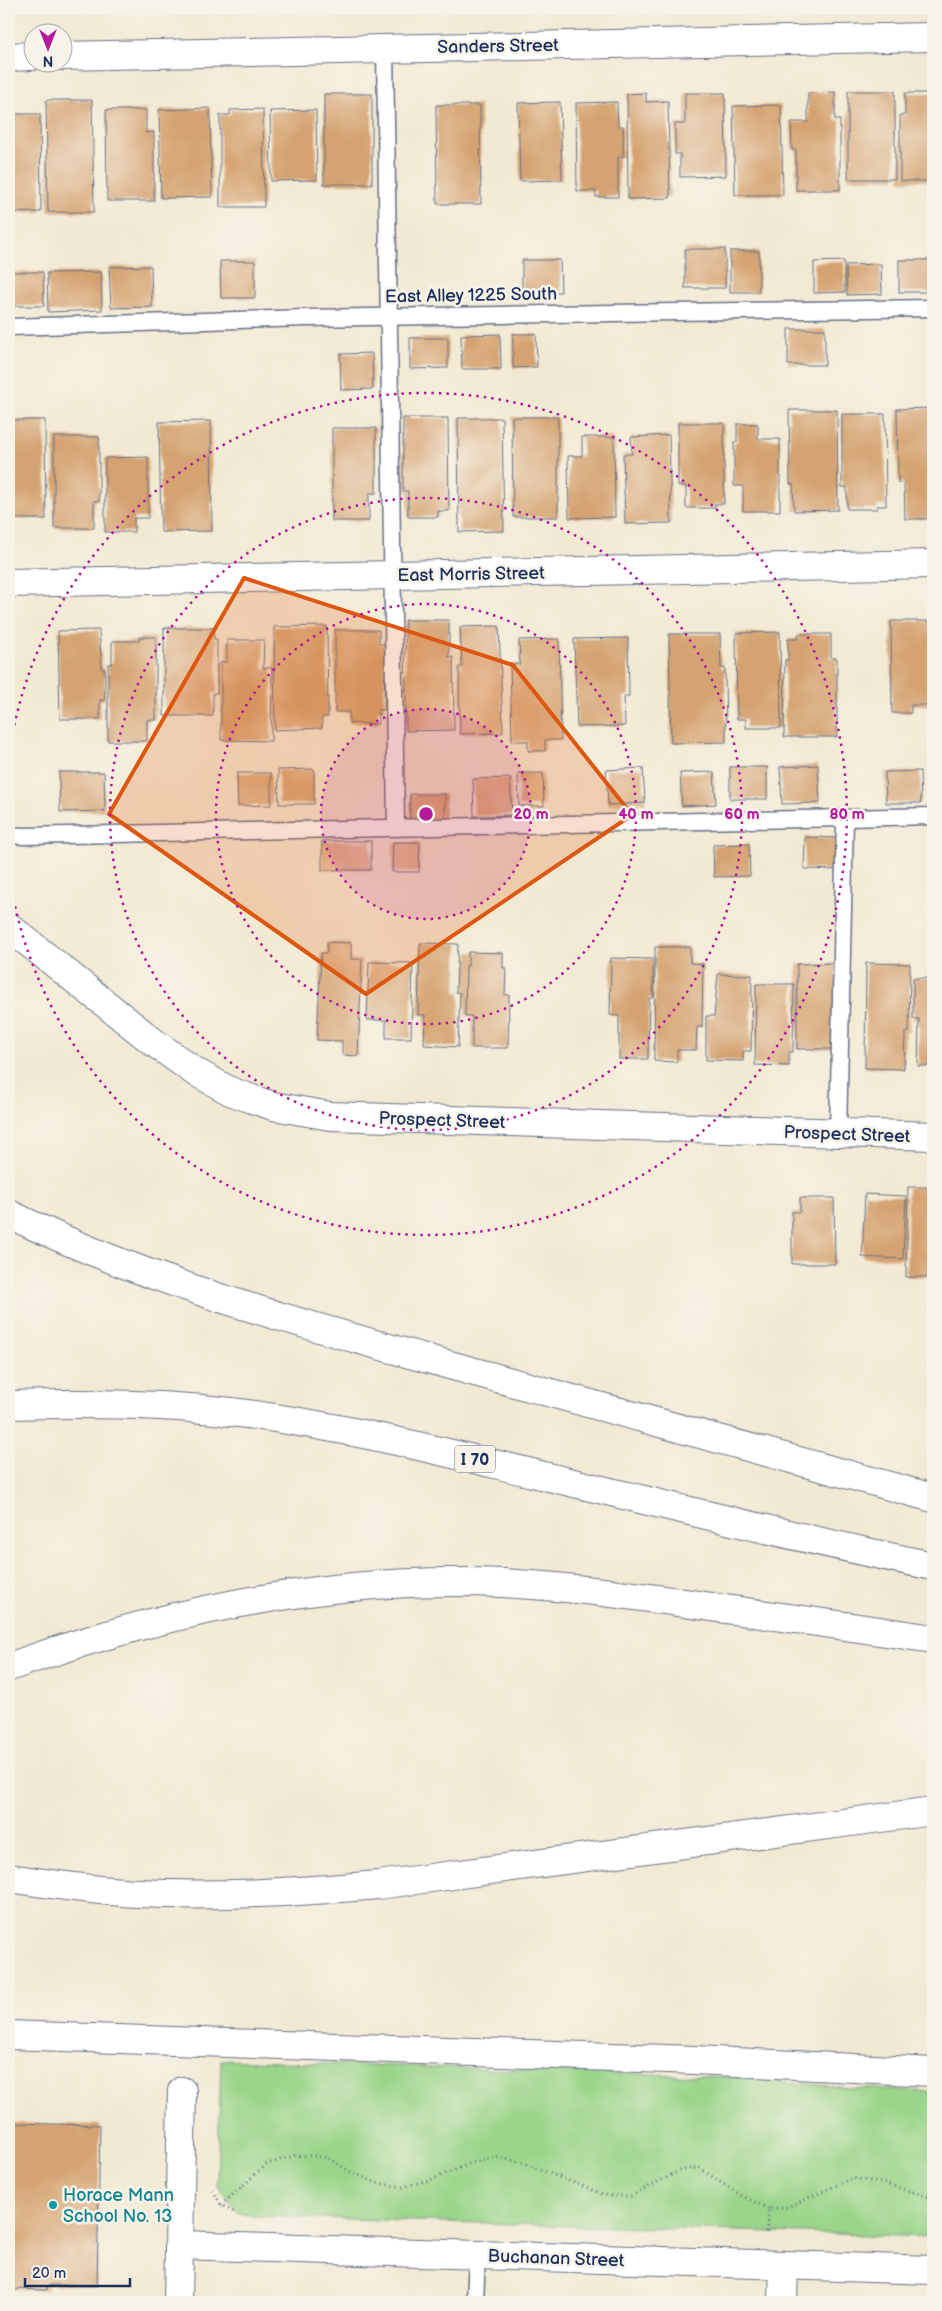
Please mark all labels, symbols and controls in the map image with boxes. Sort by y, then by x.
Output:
north arrow [22,22,72,72]
street label: Sanders Street [437,35,559,58]
text: N [43,52,53,69]
street label: East Alley 1225 South [385,283,557,307]
street label: East Morris Street [397,563,545,586]
centre of rings [417,805,435,823]
text: 20 m [514,805,549,824]
text: 40 m [618,805,654,824]
text: 60 m [724,805,760,824]
text: 80 m [829,805,865,824]
street label: Prospect Street [378,1108,506,1133]
street label: Prospect Street [783,1122,911,1147]
road number: I 70 [455,1446,495,1472]
place label: Horace Mann School No. 13 [63,2185,174,2227]
marker: Horace Mann School No. 13 [47,2199,59,2211]
street label: Buchanan Street [487,2246,625,2271]
scale bar [25,2256,130,2288]
text: 20 m [32,2264,66,2283]

